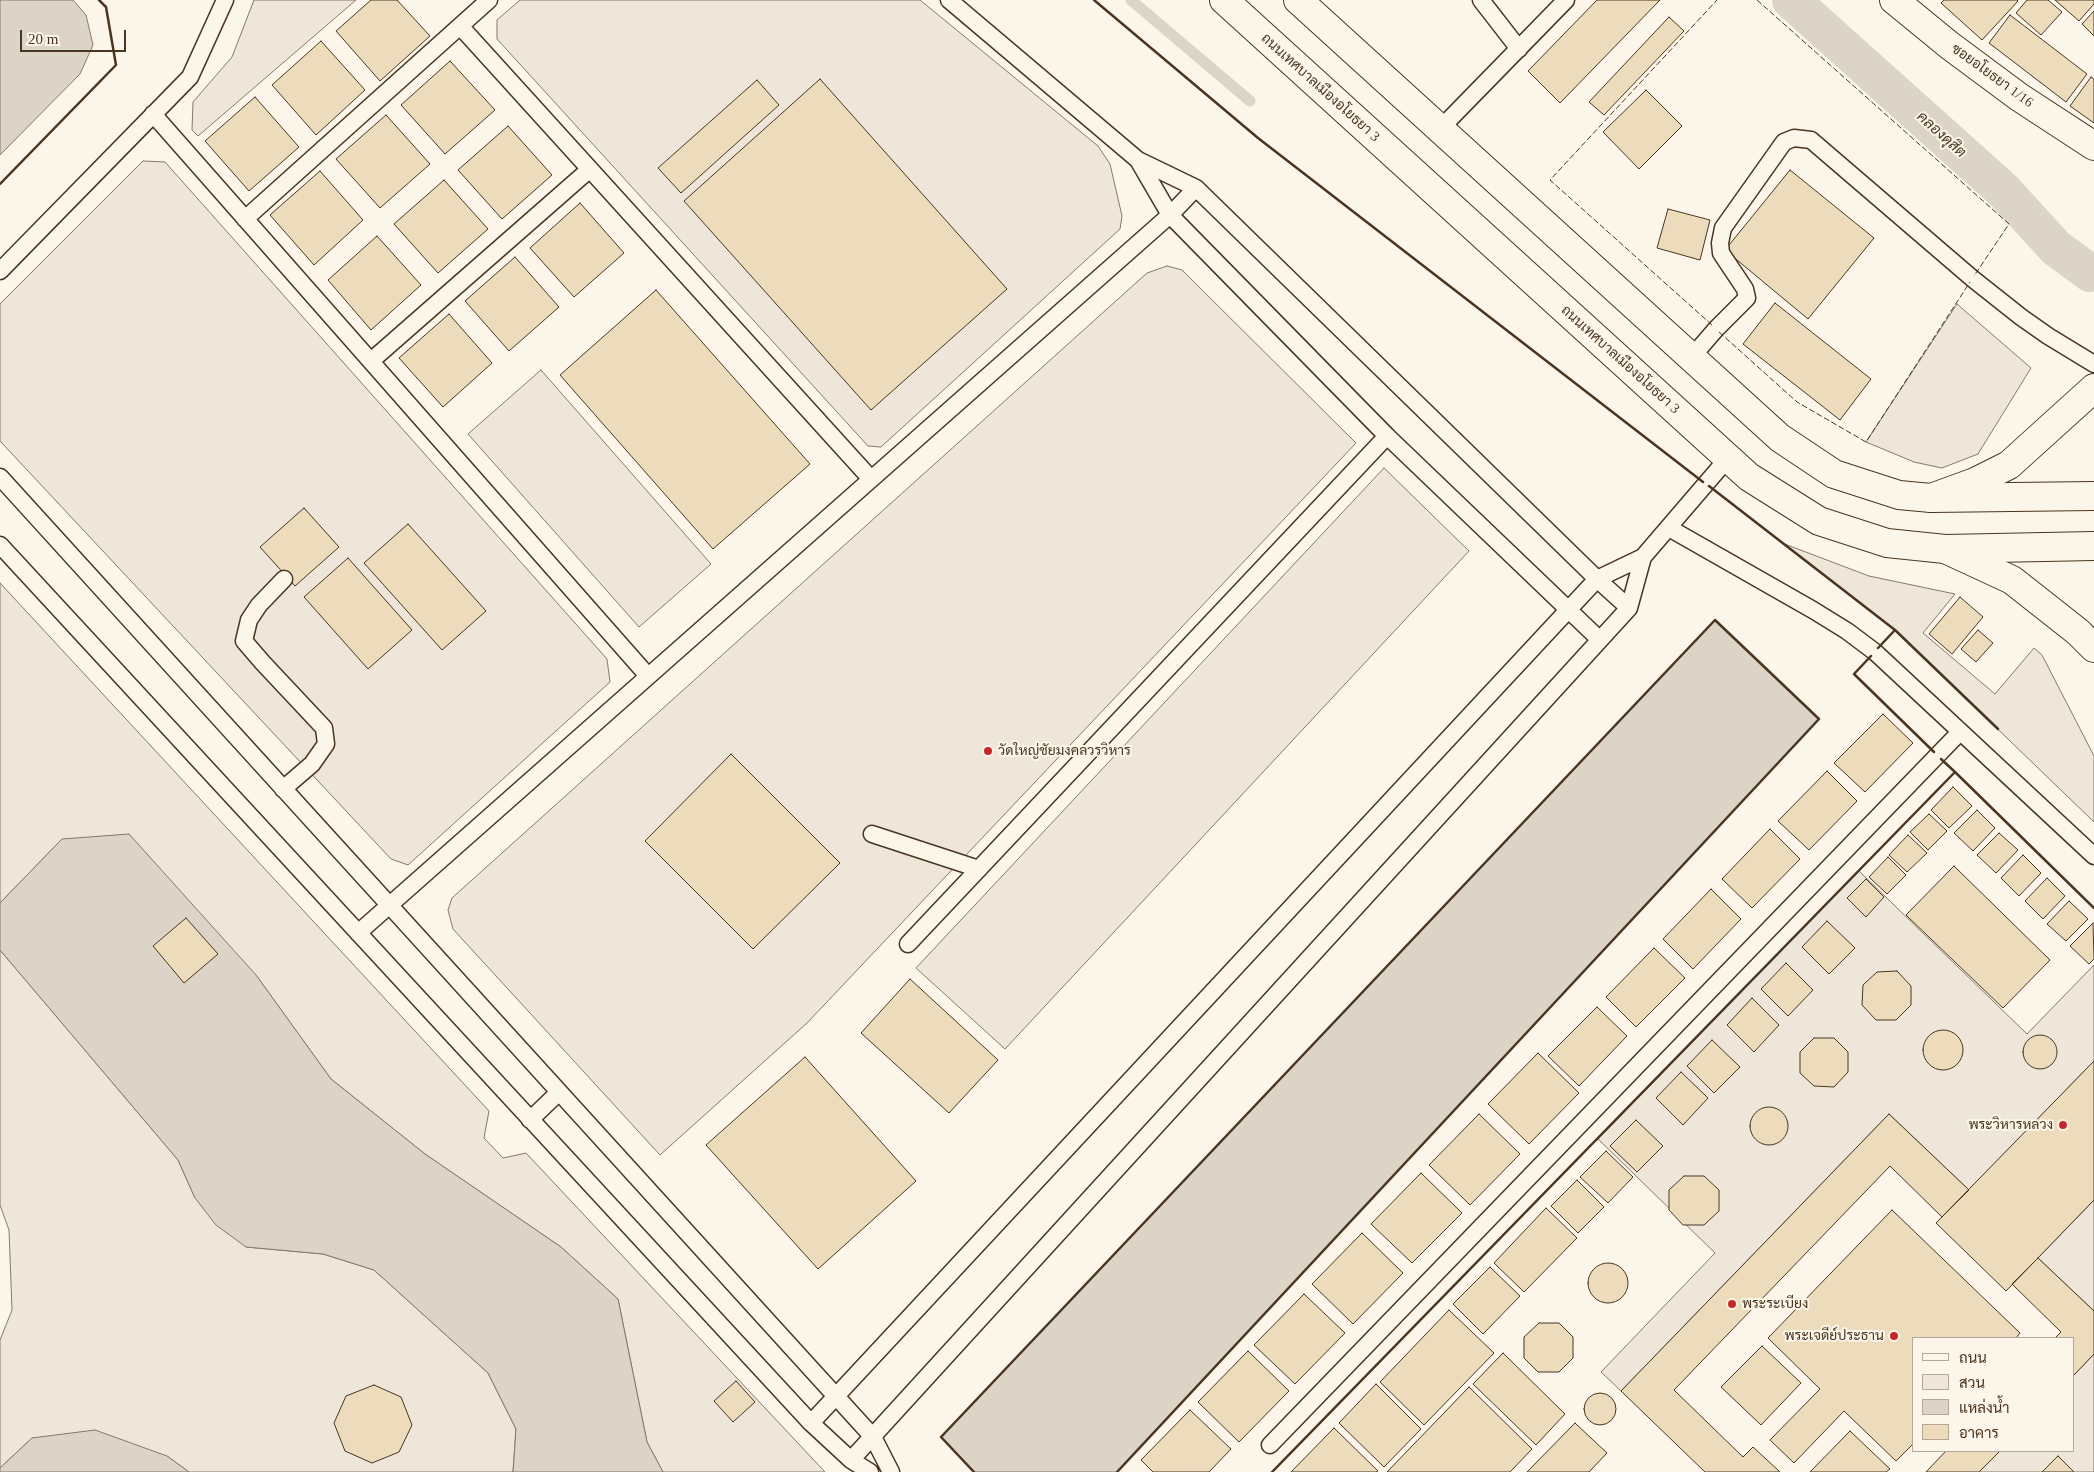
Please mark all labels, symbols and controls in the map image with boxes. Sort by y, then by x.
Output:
scale bar [22,20,129,52]
street label: ถนนเทศบาลเมืองอโยธยา 3 [1257,30,1383,146]
text: 20 m [28,31,58,47]
street label: ซอยอโยธยา 1/16 [1948,41,2036,111]
water label: คลองดุสิต [1913,108,1969,162]
street label: ถนนเทศบาลเมืองอโยธยา 3 [1557,302,1683,418]
place label: วัดใหญ่ชัยมงคลวรวิหาร [998,743,1131,759]
marker: วัดใหญ่ชัยมงคลวรวิหาร [982,745,994,757]
place label: พระวิหารหลวง [1968,1117,2053,1133]
marker: พระวิหารหลวง [2057,1119,2069,1131]
place label: พระระเบียง [1742,1296,1808,1312]
marker: พระระเบียง [1726,1298,1738,1310]
place label: พระเจดีย์ประธาน [1785,1328,1884,1344]
marker: พระเจดีย์ประธาน [1888,1330,1900,1342]
legend [1912,1337,2074,1452]
text: ถนน [1959,1350,1987,1366]
text: สวน [1959,1375,1985,1391]
text: แหล่งน้ำ [1959,1400,2010,1416]
text: อาคาร [1959,1425,1999,1441]

